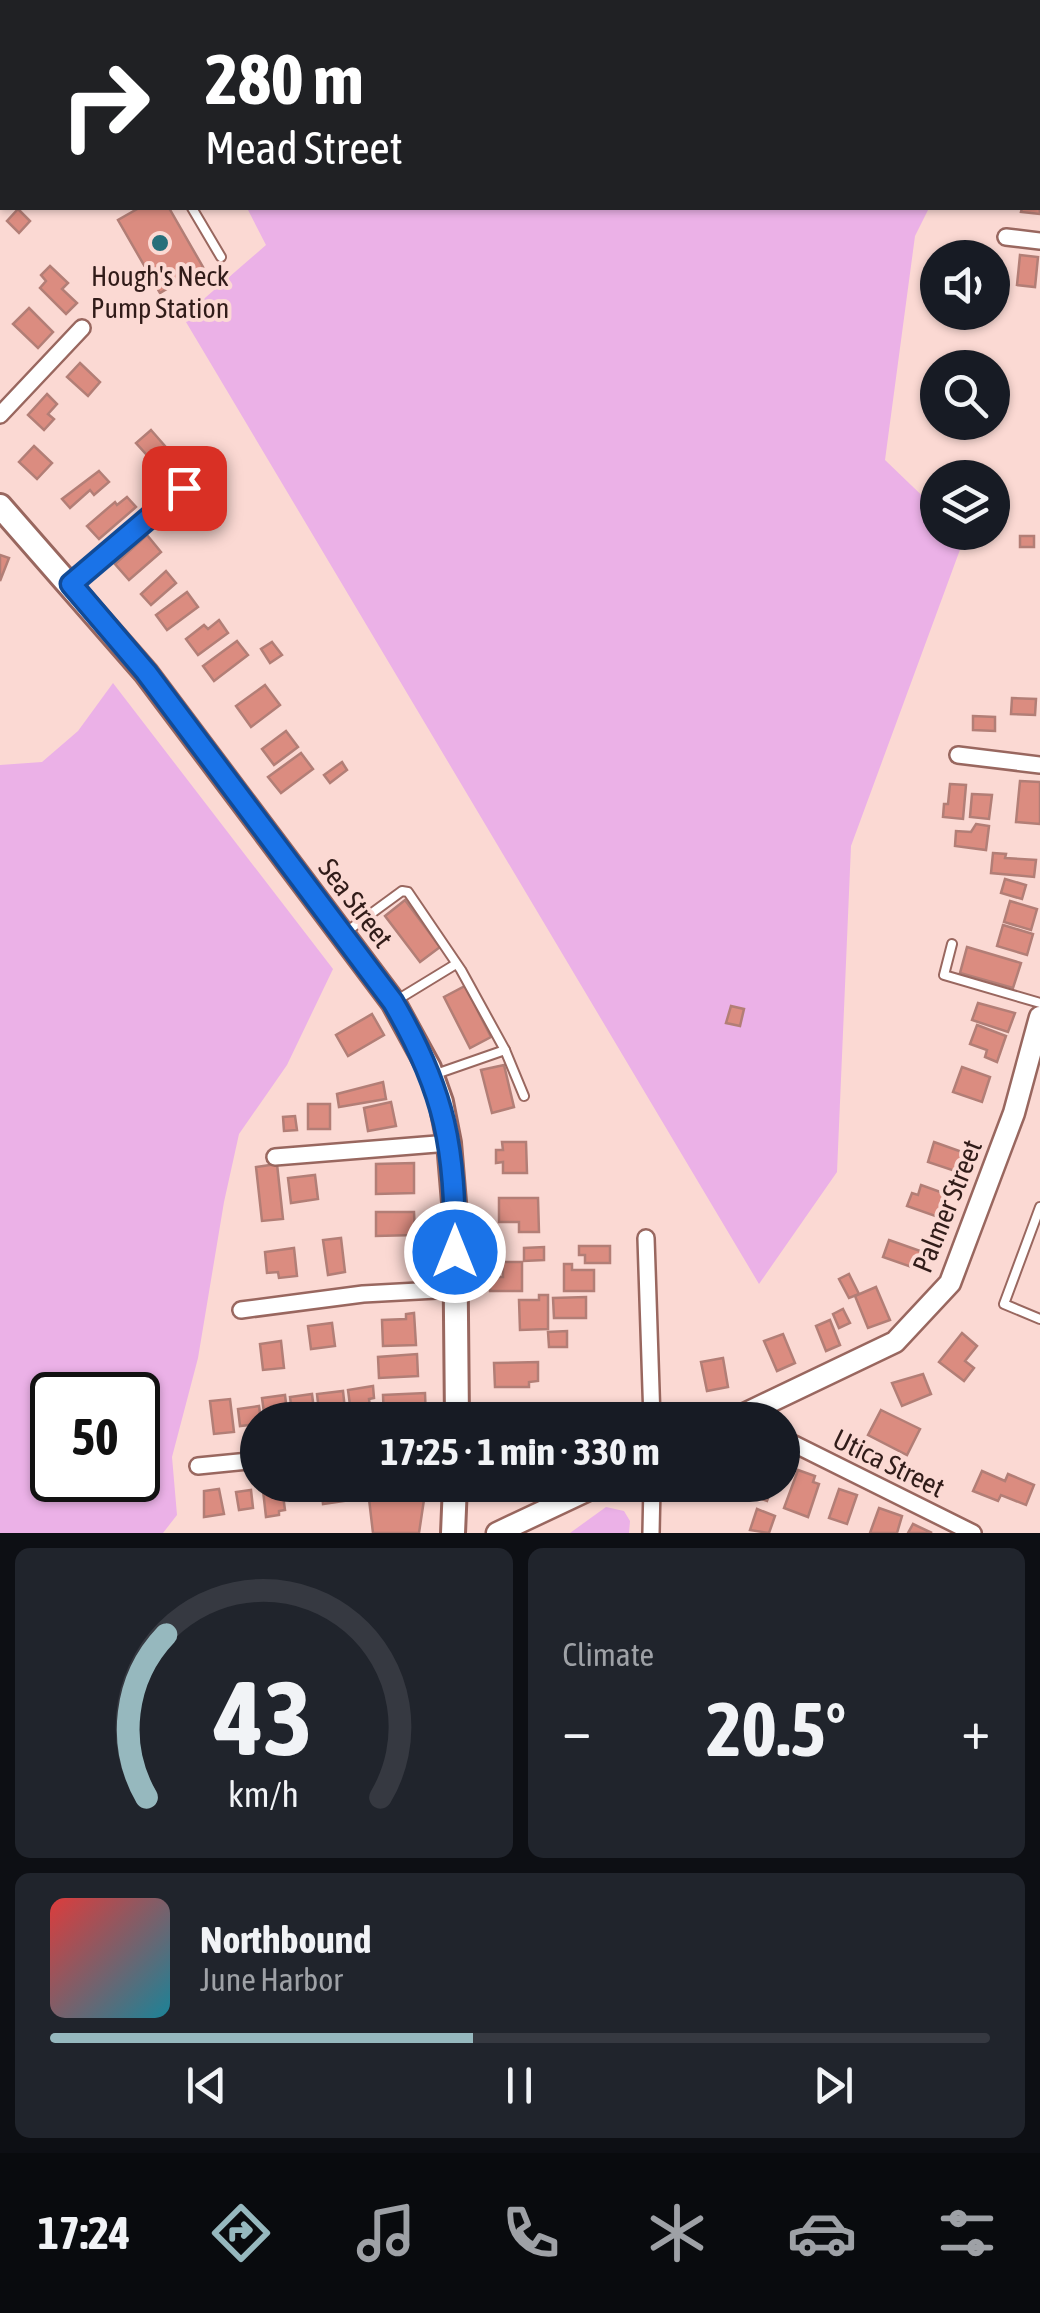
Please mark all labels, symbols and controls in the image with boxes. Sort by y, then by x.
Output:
text: 280 m [205,39,364,119]
icon: right [40,40,170,170]
text: Mead Street [205,122,403,174]
marker: Hough's Neck Pump Station [149,232,171,254]
map controls [920,240,1010,550]
button: sound [920,240,1010,330]
place label: Hough's Neck Pump Station [91,260,229,324]
button: search [920,350,1010,440]
pin [142,446,227,531]
button: layers [920,460,1010,550]
icon: arrive [157,461,212,516]
street label: Sea Street [312,852,400,954]
street label: Palmer Street [906,1135,988,1277]
position arrow [403,1200,507,1304]
speed limit sign: 50 [30,1372,160,1502]
street label: Utica Street [828,1422,950,1504]
text: 17:25 · 1 min · 330 m [380,1430,660,1473]
text: Climate [563,1636,654,1673]
text: 43 [214,1658,313,1777]
text: 20.5° [706,1686,846,1772]
text: − [563,1698,591,1761]
text: + [961,1698,990,1761]
text: km/h [228,1774,299,1815]
text: Northbound [200,1918,371,1961]
text: June Harbor [200,1961,343,1998]
icon: previous [179,2058,234,2113]
icon: pause [492,2058,547,2113]
icon: next [806,2058,861,2113]
icon: directions [206,2198,276,2268]
icon: music [351,2198,421,2268]
icon: phone [496,2198,566,2268]
icon: climate [642,2198,712,2268]
icon: car [787,2198,857,2268]
icon: filters [932,2198,1002,2268]
text: 17:24 [38,2207,130,2259]

